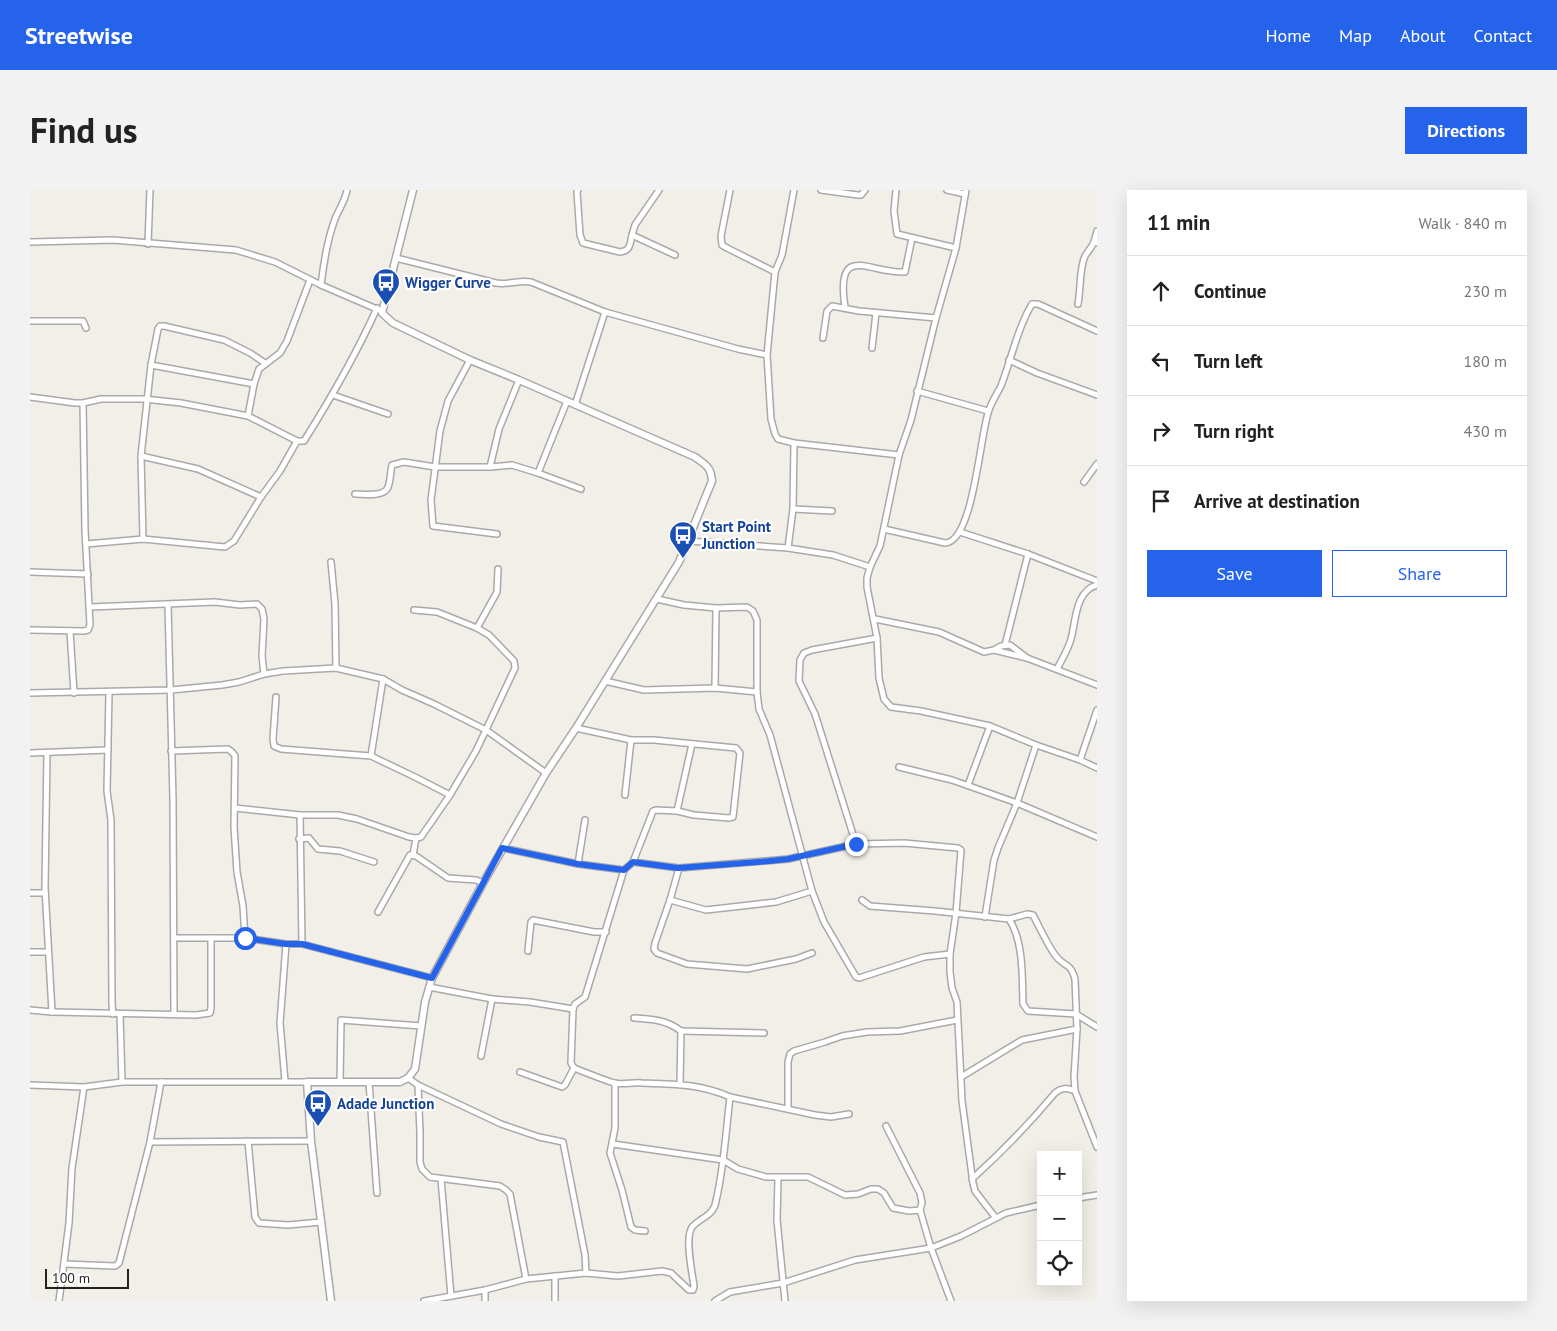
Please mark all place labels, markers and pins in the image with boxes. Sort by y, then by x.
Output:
bus stop icon: Wigger Curve [371,267,401,306]
place label: Wigger Curve [405,273,491,292]
place label: Start Point Junction [701,517,772,553]
bus stop icon: Start Point Junction [668,520,698,559]
bus stop icon: Adade Junction [303,1088,333,1127]
place label: Adade Junction [337,1094,434,1113]

